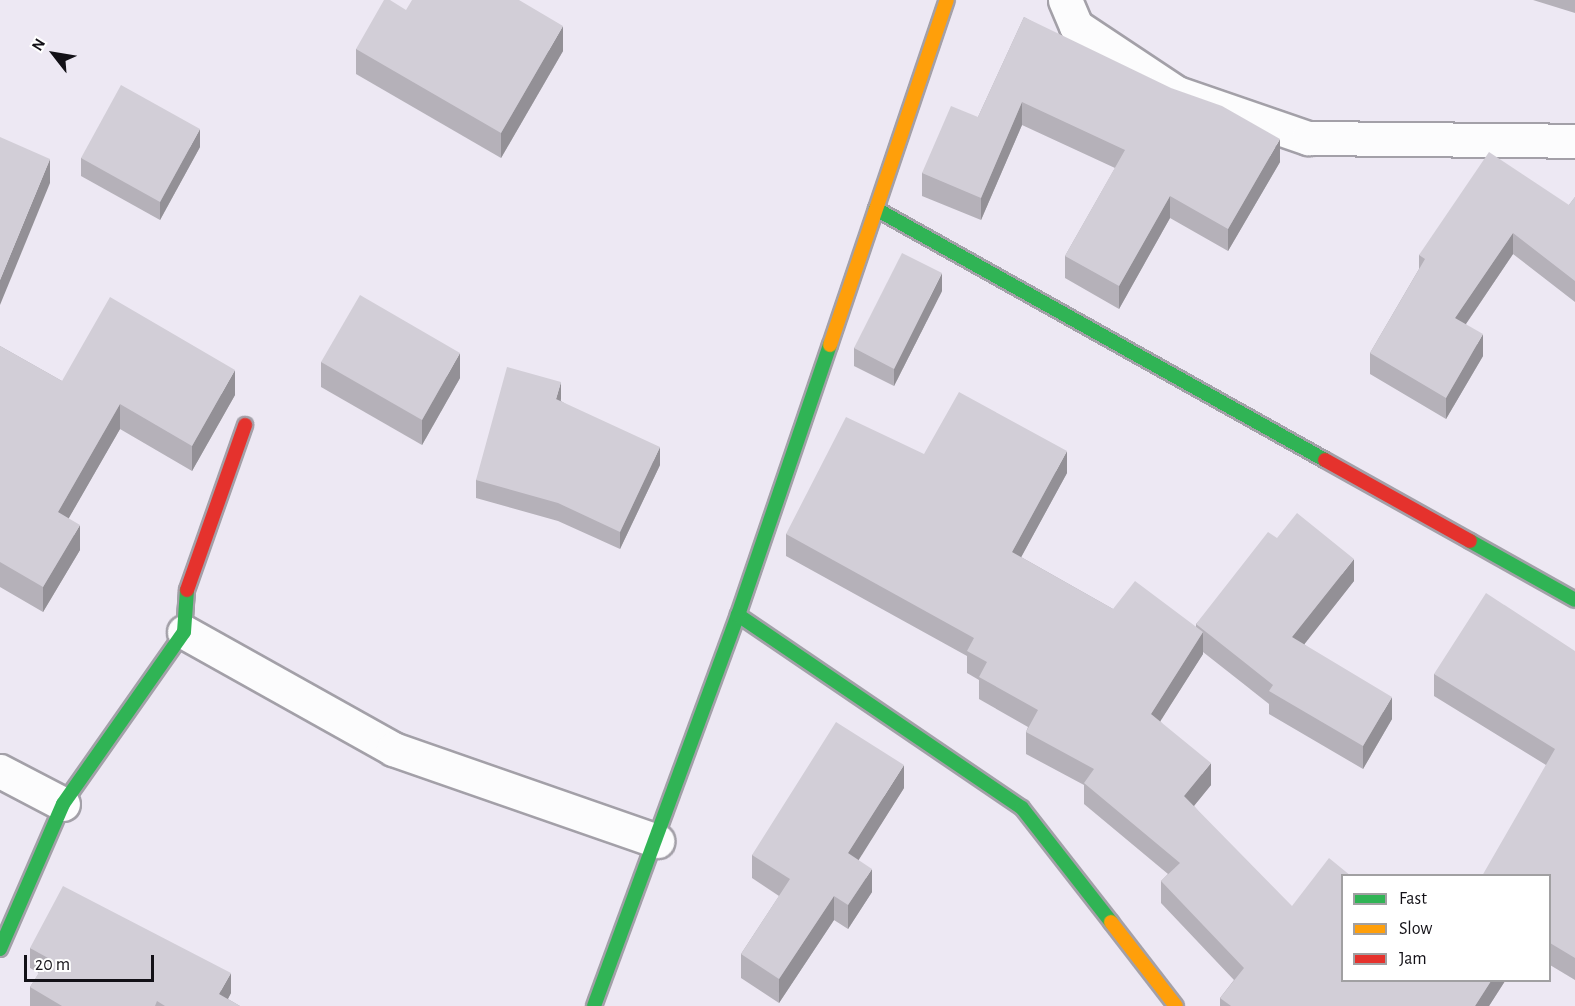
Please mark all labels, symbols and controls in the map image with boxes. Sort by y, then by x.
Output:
north arrow [24,24,84,84]
text: N [29,36,48,54]
legend [1341,874,1551,982]
text: Fast [1399,890,1427,908]
text: Slow [1399,920,1432,938]
scale bar [27,943,158,981]
text: Jam [1399,950,1427,968]
text: 20 m [35,956,70,974]

